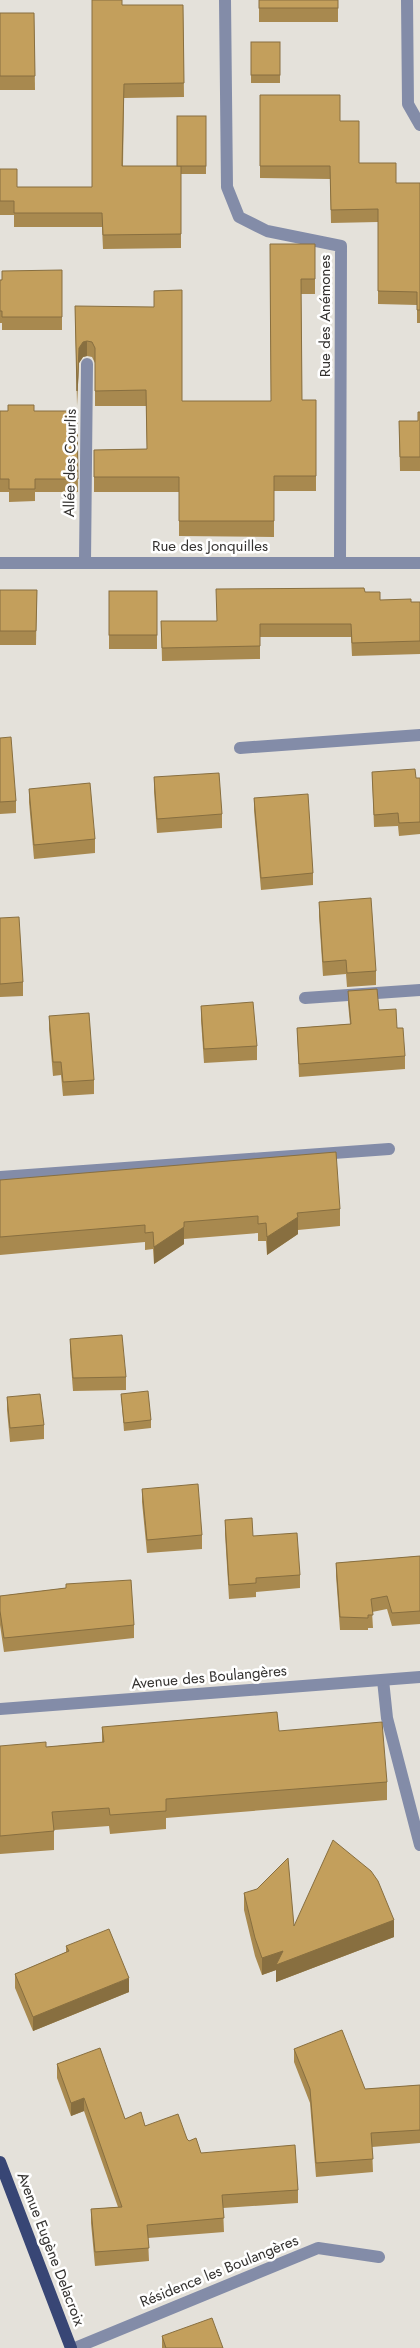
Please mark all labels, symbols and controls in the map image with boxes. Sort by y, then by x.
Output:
street label: Rue des Anémones [314,255,336,377]
street label: Allée des Courlis [58,409,82,517]
street label: Rue des Jonquilles [152,535,268,557]
street label: Avenue des Boulangères [130,1659,288,1695]
street label: Avenue Eugène Delacroix [12,2169,91,2330]
street label: Résidence les Boulangères [136,2229,302,2313]

